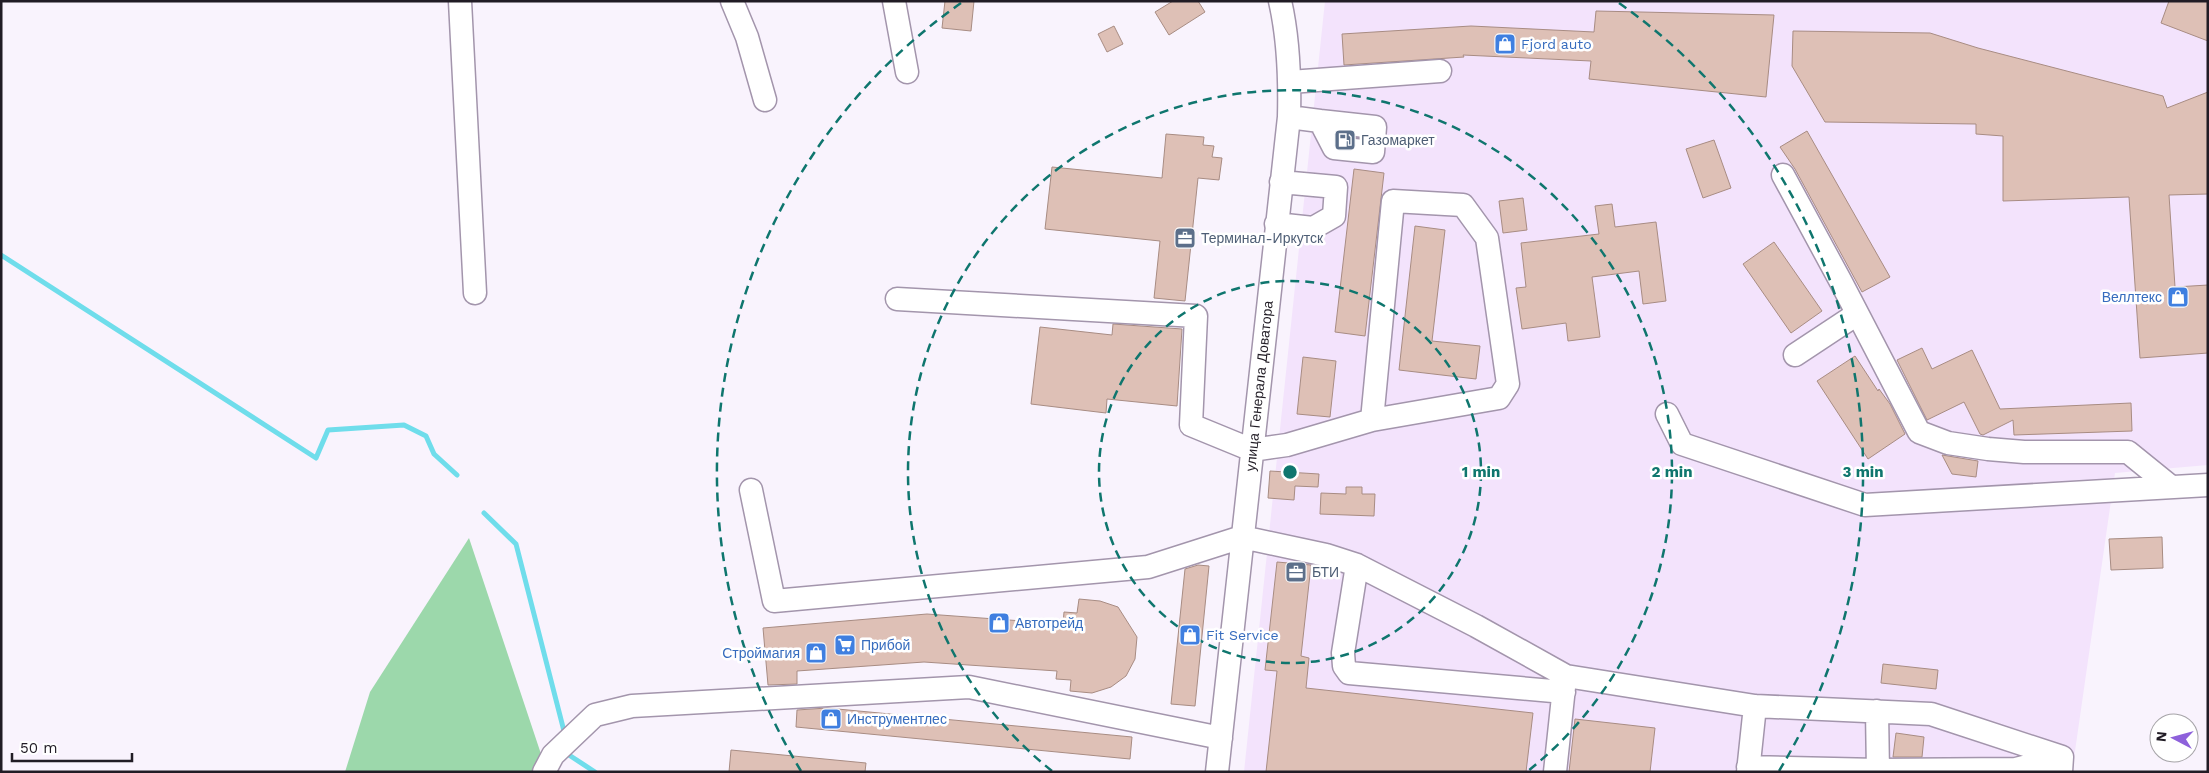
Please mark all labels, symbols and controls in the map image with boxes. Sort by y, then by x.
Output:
shop icon: Fjord auto [1493,32,1517,56]
place label: Fjord auto [1521,36,1592,52]
fuel station icon: Газомаркет [1333,128,1357,152]
place label: Газомаркет [1361,132,1435,148]
office icon: Терминал-Иркутск [1173,226,1197,250]
place label: Терминал-Иркутск [1201,230,1324,246]
shop icon: Веллтекс [2166,285,2190,309]
place label: Веллтекс [2102,289,2162,305]
street label: улица Генерала Доватора [1242,300,1276,472]
centre of rings [1281,463,1299,481]
text: 1 min [1462,463,1500,481]
text: 2 min [1651,463,1693,481]
text: 3 min [1843,463,1883,481]
office icon: БТИ [1284,560,1308,584]
place label: БТИ [1312,564,1339,580]
shop icon: Автотрейд [987,611,1011,635]
place label: Автотрейд [1015,615,1083,631]
shop icon: Fit Service [1178,623,1202,647]
place label: Fit Service [1206,627,1279,643]
supermarket icon: Прибой [833,633,857,657]
place label: Прибой [861,637,910,653]
shop icon: Строймагия [804,641,828,665]
place label: Строймагия [722,645,800,661]
shop icon: Инструментлес [819,707,843,731]
place label: Инструментлес [847,711,947,727]
north arrow [2149,713,2199,763]
scale bar [12,730,132,762]
text: N [2153,731,2170,743]
text: 50 m [20,739,57,757]

